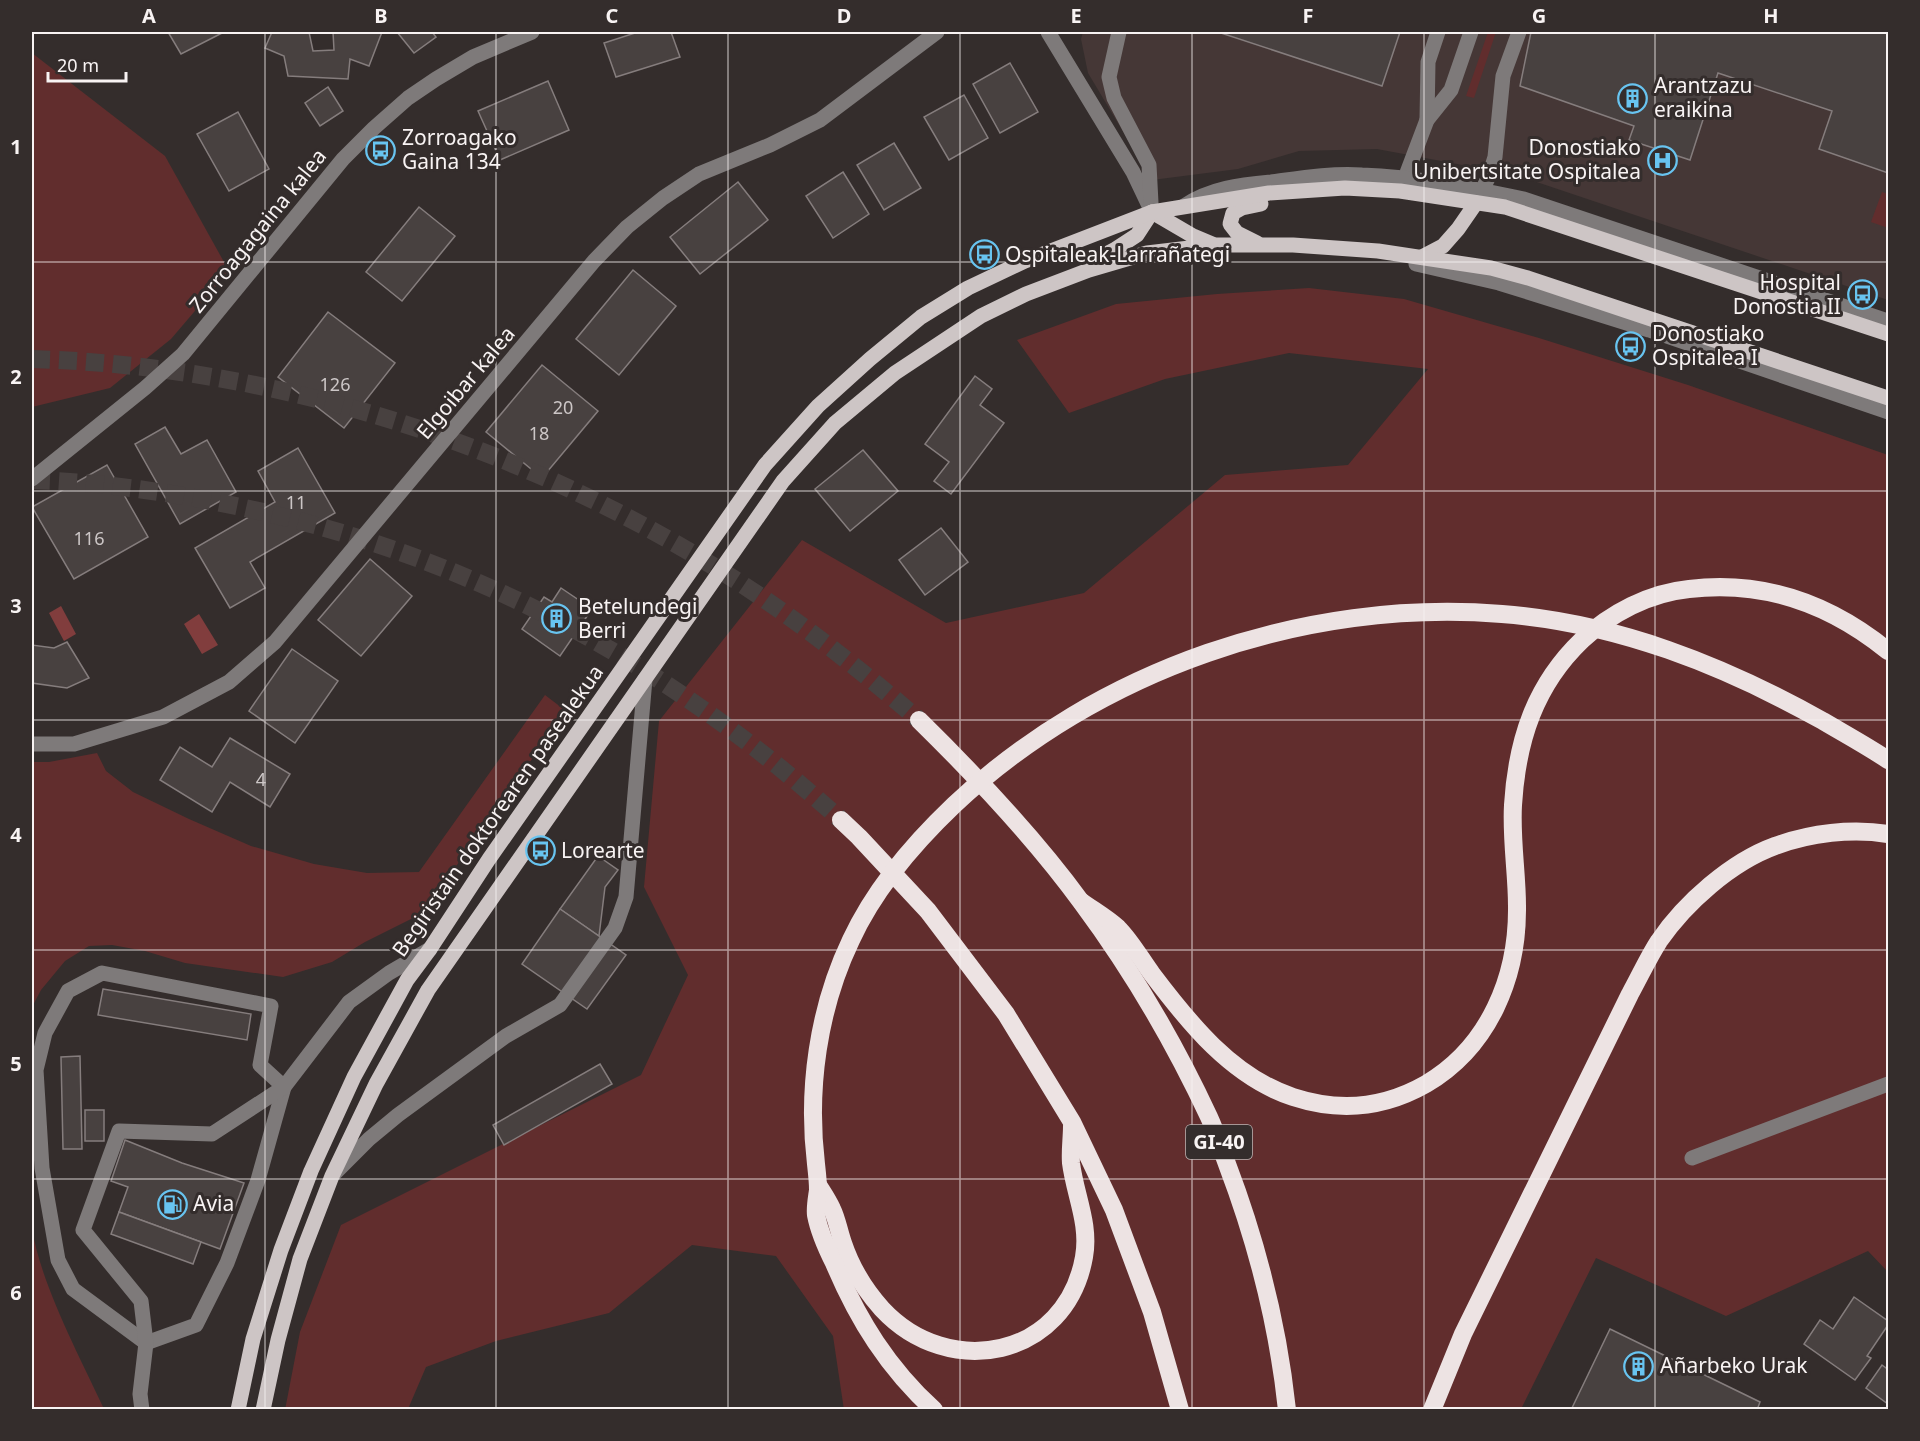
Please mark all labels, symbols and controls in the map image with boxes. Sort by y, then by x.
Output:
text: A [142,2,156,29]
text: B [374,2,388,29]
text: C [606,2,619,29]
text: D [837,2,851,29]
text: E [1070,2,1082,29]
text: F [1303,2,1313,29]
text: G [1532,2,1546,29]
text: H [1763,2,1779,29]
scale bar [48,45,126,83]
text: 20 m [57,53,99,77]
place label: Arantzazu eraikina [1654,71,1753,123]
building icon: Arantzazu eraikina [1617,82,1649,114]
place label: Zorroagako Gaina 134 [402,123,517,175]
text: 1 [10,133,22,160]
place label: Donostiako Unibertsitate Ospitalea [1413,133,1641,185]
bus stop icon: Zorroagako Gaina 134 [365,134,397,166]
street label: Zorroagagaina kalea [182,143,332,318]
hospital icon: Donostiako Unibertsitate Ospitalea [1646,144,1678,176]
bus stop icon: Ospitaleak-Larrañategi [968,239,1000,271]
place label: Ospitaleak-Larrañategi [1005,240,1230,268]
place label: Hospital Donostia II [1733,268,1841,320]
bus stop icon: Hospital Donostia II [1846,279,1878,311]
place label: Donostiako Ospitalea I [1652,319,1764,371]
street label: Elgoibar kalea [410,320,521,445]
bus stop icon: Donostiako Ospitalea I [1615,330,1647,362]
text: 2 [10,363,22,390]
house number: 126 [320,372,350,396]
house number: 20 [553,395,573,419]
house number: 18 [529,421,549,445]
house number: 11 [286,490,306,514]
house number: 116 [74,526,104,550]
text: 3 [10,592,22,619]
place label: Betelundegi Berri [578,592,697,644]
building icon: Betelundegi Berri [541,603,573,635]
street label: Begiristain doktorearen pasealekua [385,659,609,962]
house number: 4 [256,767,266,791]
text: 4 [10,821,22,848]
bus stop icon: Lorearte [524,835,556,867]
place label: Lorearte [561,836,645,864]
text: 5 [10,1050,22,1077]
road number: GI-40 [1186,1125,1252,1159]
fuel station icon: Avia [156,1188,188,1220]
place label: Avia [193,1189,234,1217]
text: 6 [10,1279,22,1306]
building icon: Añarbeko Urak [1623,1350,1655,1382]
place label: Añarbeko Urak [1660,1351,1808,1379]

